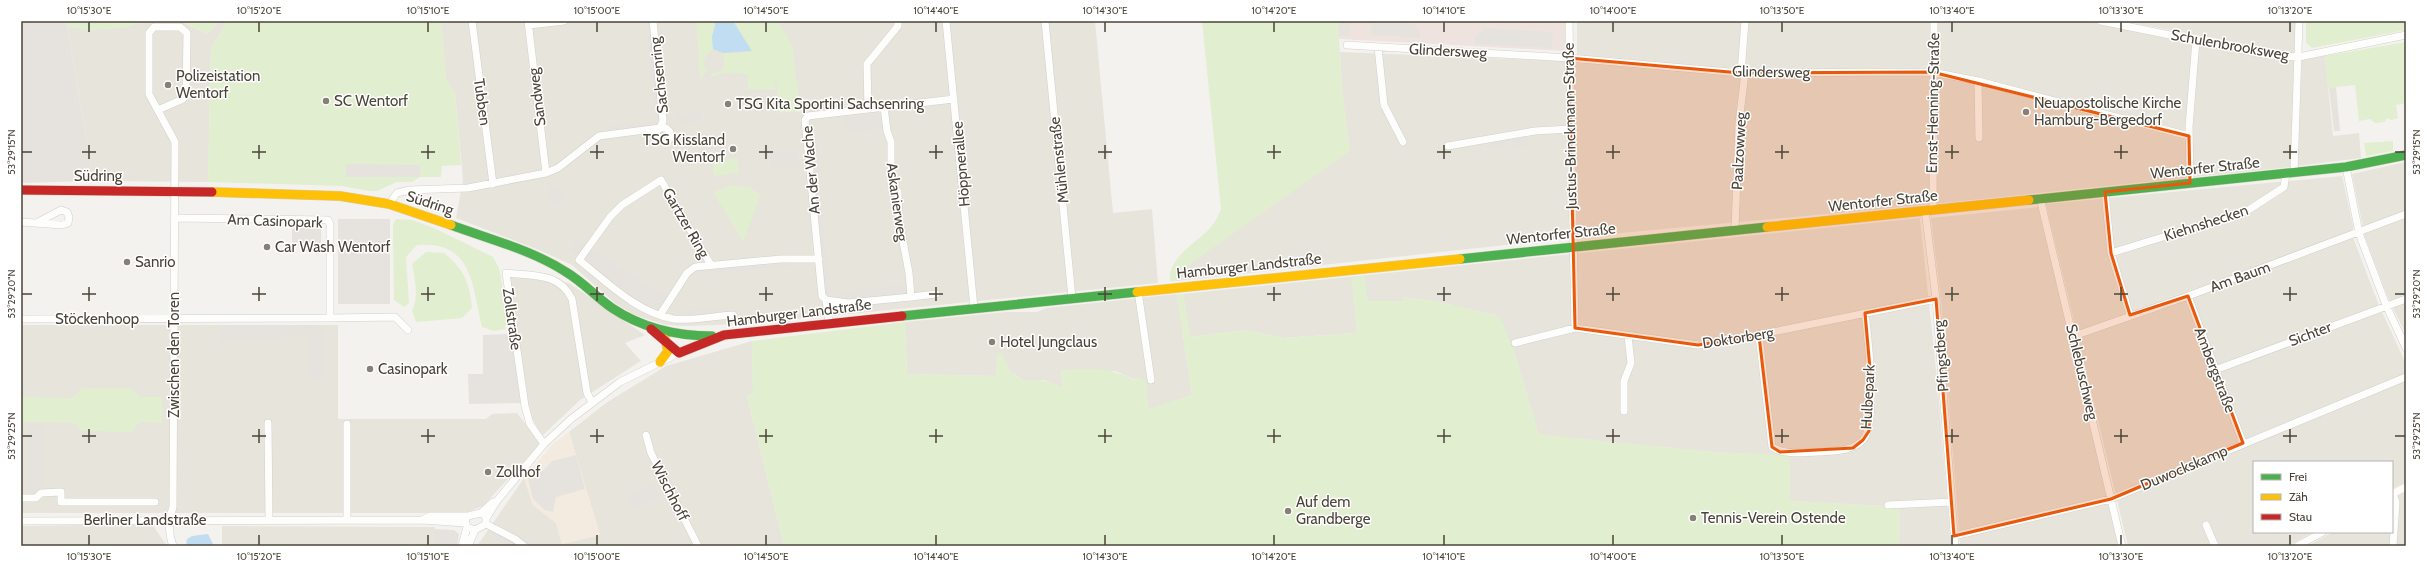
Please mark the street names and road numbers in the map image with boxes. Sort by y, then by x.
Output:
street label: Schulenbrooksweg [2170,26,2291,64]
street label: Ernst-Henning-Straße [1923,32,1943,173]
street label: Sachsenring [646,35,672,114]
street label: Glindersweg [1409,40,1488,62]
street label: Justus-Brinckmann-Straße [1560,42,1580,211]
street label: Glindersweg [1732,62,1811,82]
street label: Sandweg [524,66,550,127]
street label: Tubben [470,77,494,127]
street label: Paalzowweg [1728,111,1750,191]
street label: Mühlenstraße [1045,116,1072,204]
street label: Höppnerallee [948,120,974,207]
street label: An der Wache [798,125,824,215]
street label: Wentorfer Straße [2149,153,2261,183]
street label: Askanierweg [883,162,911,243]
street label: Südring [74,167,123,185]
street label: Gartzer Ring [659,185,713,262]
street label: Wentorfer Straße [1827,186,1939,216]
street label: Südring [404,187,456,219]
street label: Kiehnshecken [2162,201,2250,245]
street label: Am Casinopark [227,210,323,232]
street label: Wentorfer Straße [1505,219,1617,249]
street label: Hamburger Landstraße [1176,249,1323,283]
street label: Am Baum [2207,258,2273,296]
street label: Zollstraße [499,287,525,352]
street label: Zwischen den Toren [165,292,183,418]
street label: Hamburger Landstraße [726,295,873,331]
street label: Stöckenhoop [55,310,139,328]
street label: Sichter [2286,318,2334,350]
street label: Pfingstberg [1929,319,1952,393]
street label: Schlebuschweg [2062,322,2102,422]
street label: Doktorberg [1701,323,1775,353]
street label: Ambergstraße [2190,325,2240,415]
street label: Hulbepark [1857,364,1879,430]
street label: Duwockskamp [2138,442,2230,494]
street label: Wischhoff [647,458,693,524]
street label: Berliner Landstraße [83,511,207,529]

